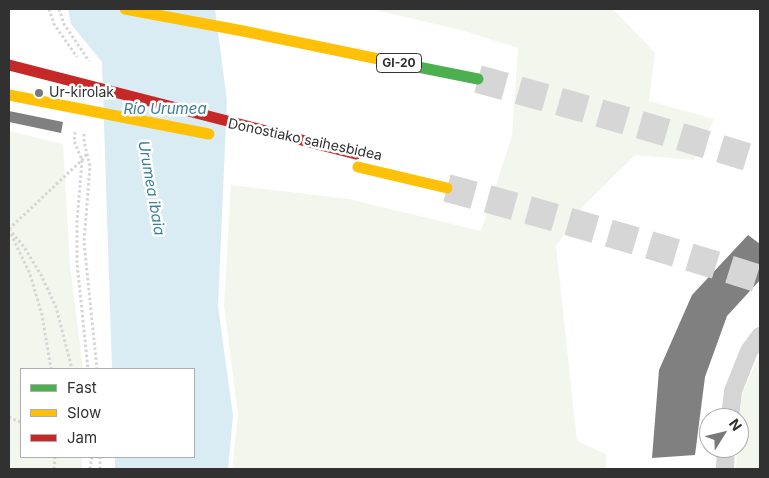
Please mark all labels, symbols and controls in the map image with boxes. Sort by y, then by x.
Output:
road number: GI-20 [376,54,422,72]
place label: Ur-kirolak [49,85,114,101]
marker: Ur-kirolak [33,87,45,99]
water label: Río Urumea [123,100,207,118]
street label: Donostiako saihesbidea [226,115,384,165]
water label: Urumea ibaia [134,139,168,237]
legend [20,368,195,458]
text: Fast [67,378,97,397]
text: Slow [67,403,101,422]
north arrow [699,408,749,458]
text: N [726,415,746,434]
text: Jam [67,428,97,447]

